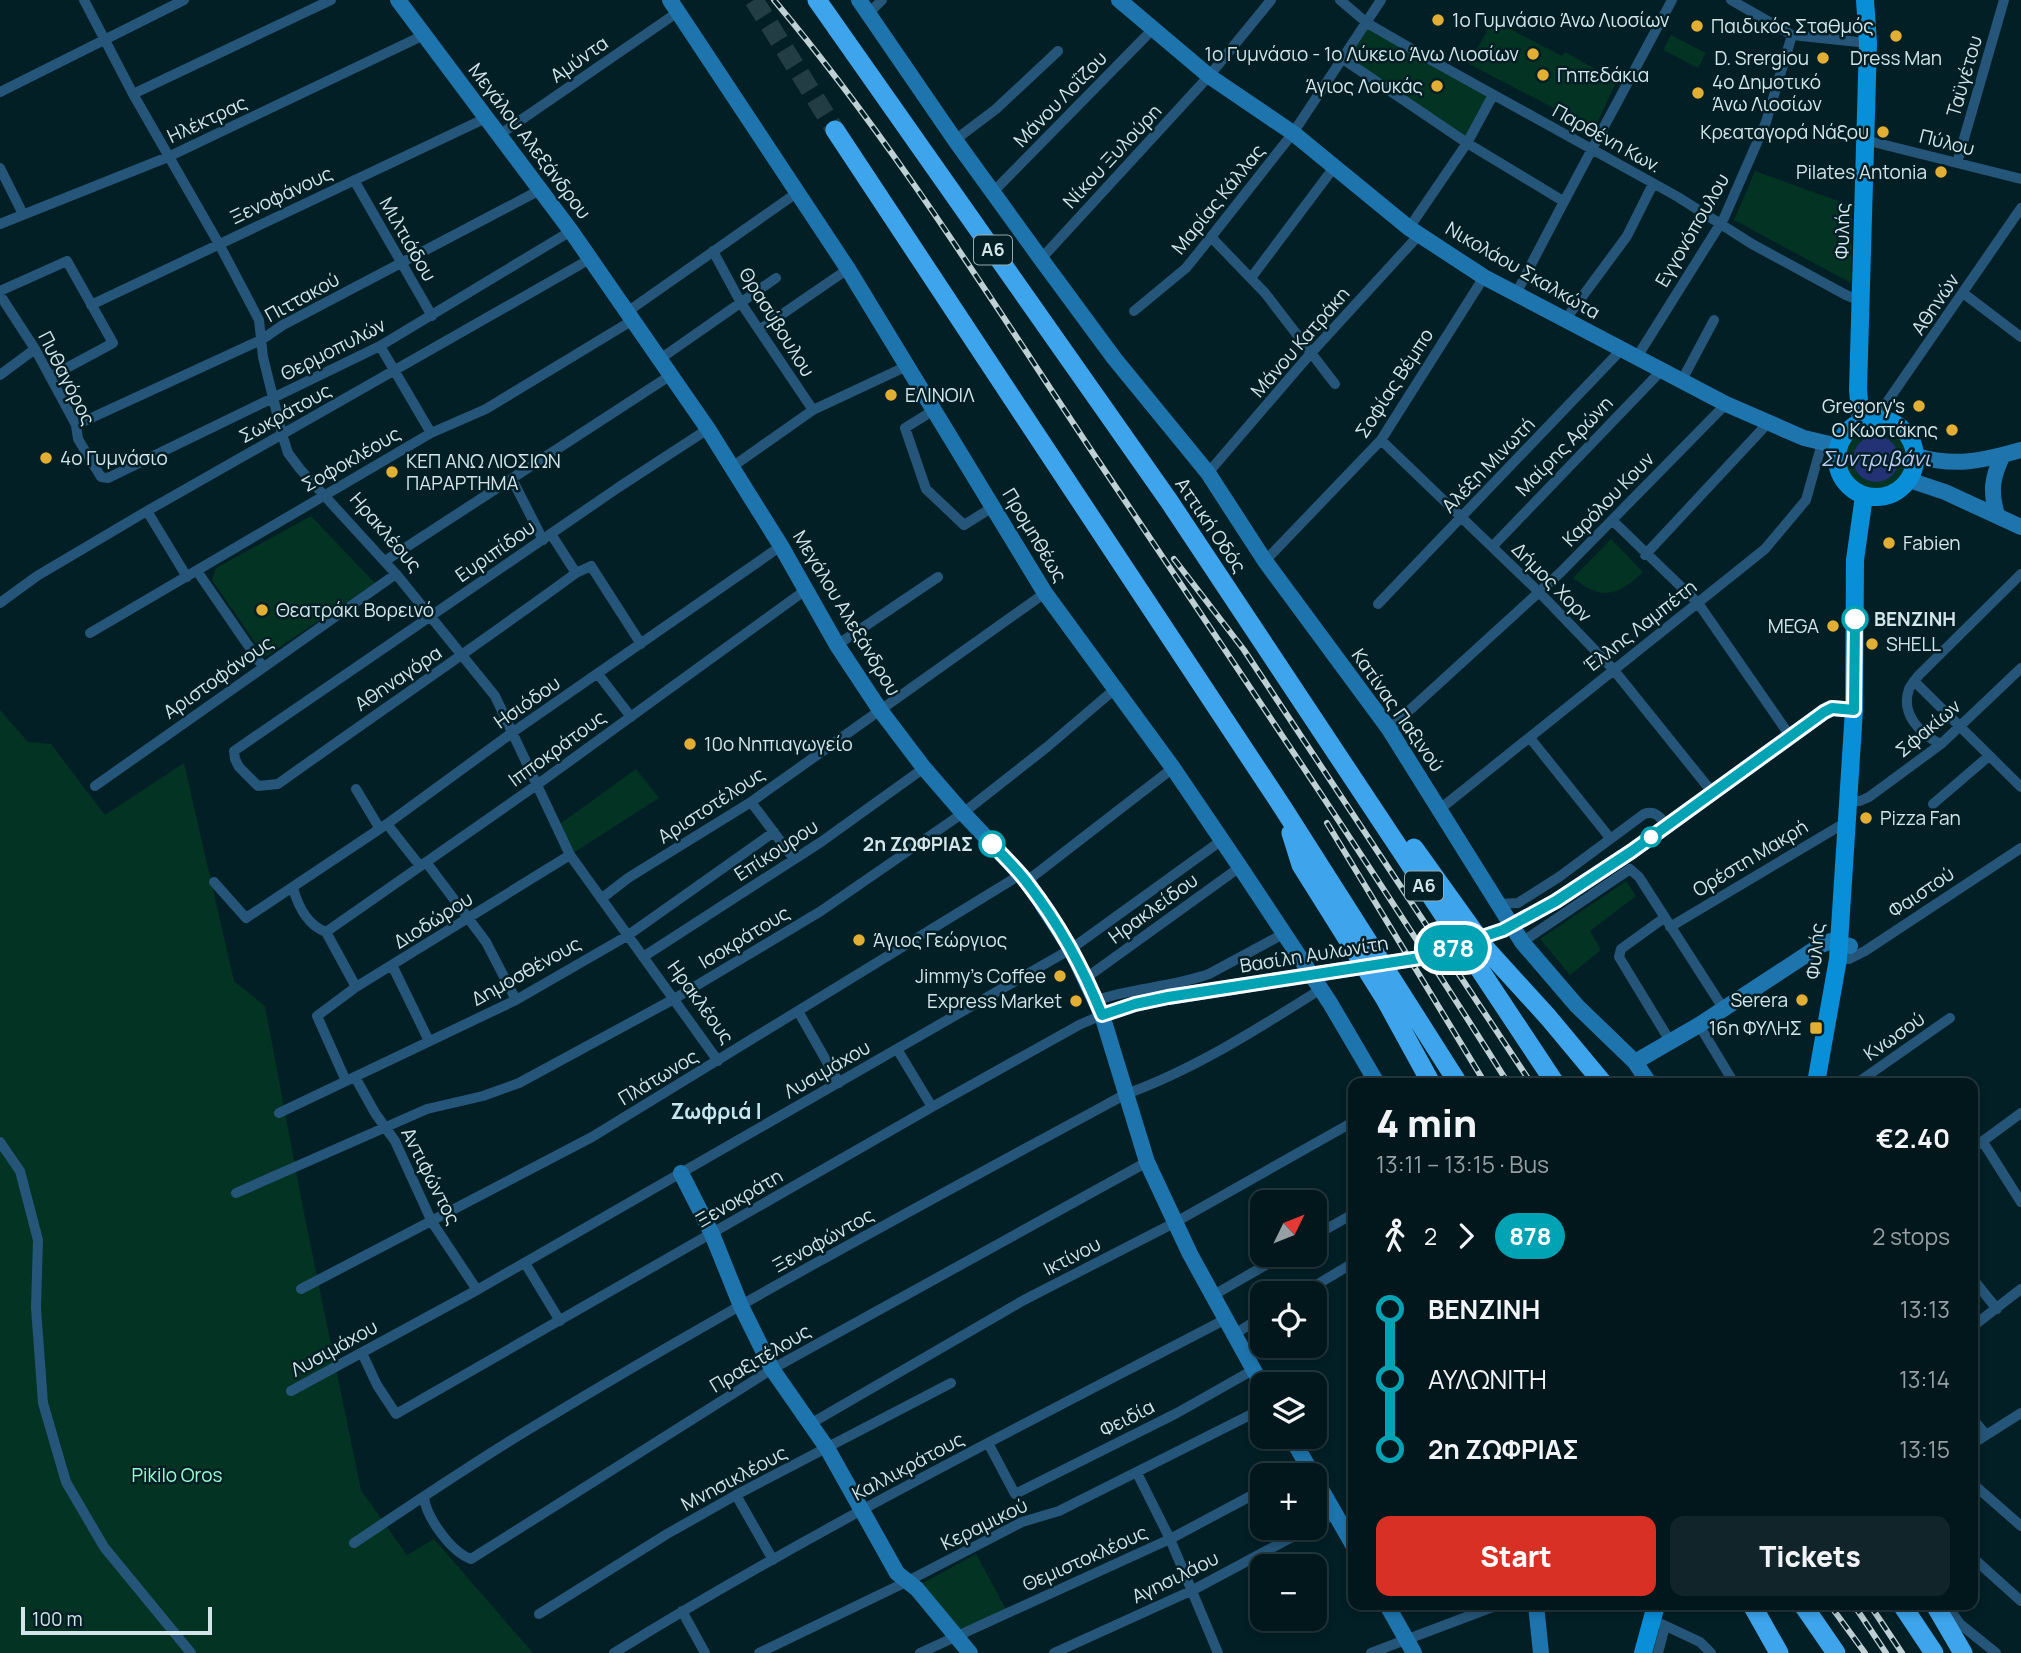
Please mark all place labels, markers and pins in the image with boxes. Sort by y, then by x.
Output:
place label: 1ο Γυμνάσιο Άνω Λιοσίων [1452,7,1670,33]
marker: 1ο Γυμνάσιο Άνω Λιοσίων [1430,12,1446,28]
place label: Παιδικός Σταθμός [1711,13,1874,39]
marker: Παιδικός Σταθμός [1689,18,1705,34]
marker: Dress Man [1888,28,1904,44]
place label: 1ο Γυμνάσιο - 1ο Λύκειο Άνω Λιοσίων [1205,41,1519,67]
place label: D. Srergiou [1714,45,1809,71]
place label: Dress Man [1850,45,1942,71]
marker: 1ο Γυμνάσιο - 1ο Λύκειο Άνω Λιοσίων [1525,46,1541,62]
marker: D. Srergiou [1815,50,1831,66]
place label: Γηπεδάκια [1557,62,1649,88]
marker: Γηπεδάκια [1535,67,1551,83]
place label: 4ο Δημοτικό Άνω Λιοσίων [1712,69,1822,117]
place label: Άγιος Λουκάς [1305,73,1423,99]
marker: Άγιος Λουκάς [1429,78,1445,94]
marker: 4ο Δημοτικό Άνω Λιοσίων [1690,85,1706,101]
place label: Κρεαταγορά Νάξου [1700,119,1869,145]
marker: Κρεαταγορά Νάξου [1875,124,1891,140]
place label: Pilates Antonia [1796,159,1927,185]
marker: Pilates Antonia [1933,164,1949,180]
place label: ΕΛΙΝΟΙΛ [905,382,975,408]
marker: ΕΛΙΝΟΙΛ [883,387,899,403]
place label: Gregory's [1822,393,1905,419]
marker: Gregory's [1911,398,1927,414]
place label: Ο Κωστάκης [1832,417,1938,443]
marker: Ο Κωστάκης [1944,422,1960,438]
place label: 4ο Γυμνάσιο [60,445,168,471]
place label: ΚΕΠ ΑΝΩ ΛΙΟΣΙΩΝ ΠΑΡΑΡΤΗΜΑ [406,448,561,496]
marker: 4ο Γυμνάσιο [38,450,54,466]
marker: ΚΕΠ ΑΝΩ ΛΙΟΣΙΩΝ ΠΑΡΑΡΤΗΜΑ [384,464,400,480]
place label: Fabien [1903,530,1961,556]
marker: Fabien [1881,535,1897,551]
place label: Θεατράκι Βορεινό [276,597,434,623]
marker: Θεατράκι Βορεινό [254,602,270,618]
marker: ΒΕΝΖΙΝΗ [1842,606,1868,632]
place label: ΒΕΝΖΙΝΗ [1874,606,1956,632]
place label: MEGA [1768,613,1819,639]
marker: MEGA [1825,618,1841,634]
place label: SHELL [1886,631,1941,657]
marker: SHELL [1864,636,1880,652]
place label: 10ο Νηπιαγωγείο [704,731,853,757]
marker: 10ο Νηπιαγωγείο [682,736,698,752]
place label: Pizza Fan [1880,805,1961,831]
marker: Pizza Fan [1858,810,1874,826]
unlabelled marker [1641,827,1661,847]
place label: 2η ΖΩΦΡΙΑΣ [863,831,973,857]
marker: 2η ΖΩΦΡΙΑΣ [979,831,1005,857]
place label: Άγιος Γεώργιος [873,927,1007,953]
marker: Άγιος Γεώργιος [851,932,867,948]
place label: Jimmy's Coffee [915,963,1046,989]
marker: Jimmy's Coffee [1052,968,1068,984]
place label: Serera [1730,987,1788,1013]
place label: Express Market [927,988,1062,1014]
marker: Serera [1794,992,1810,1008]
marker: Express Market [1068,993,1084,1009]
place label: 16η ΦΥΛΗΣ [1709,1015,1802,1041]
marker: 16η ΦΥΛΗΣ [1808,1020,1824,1036]

